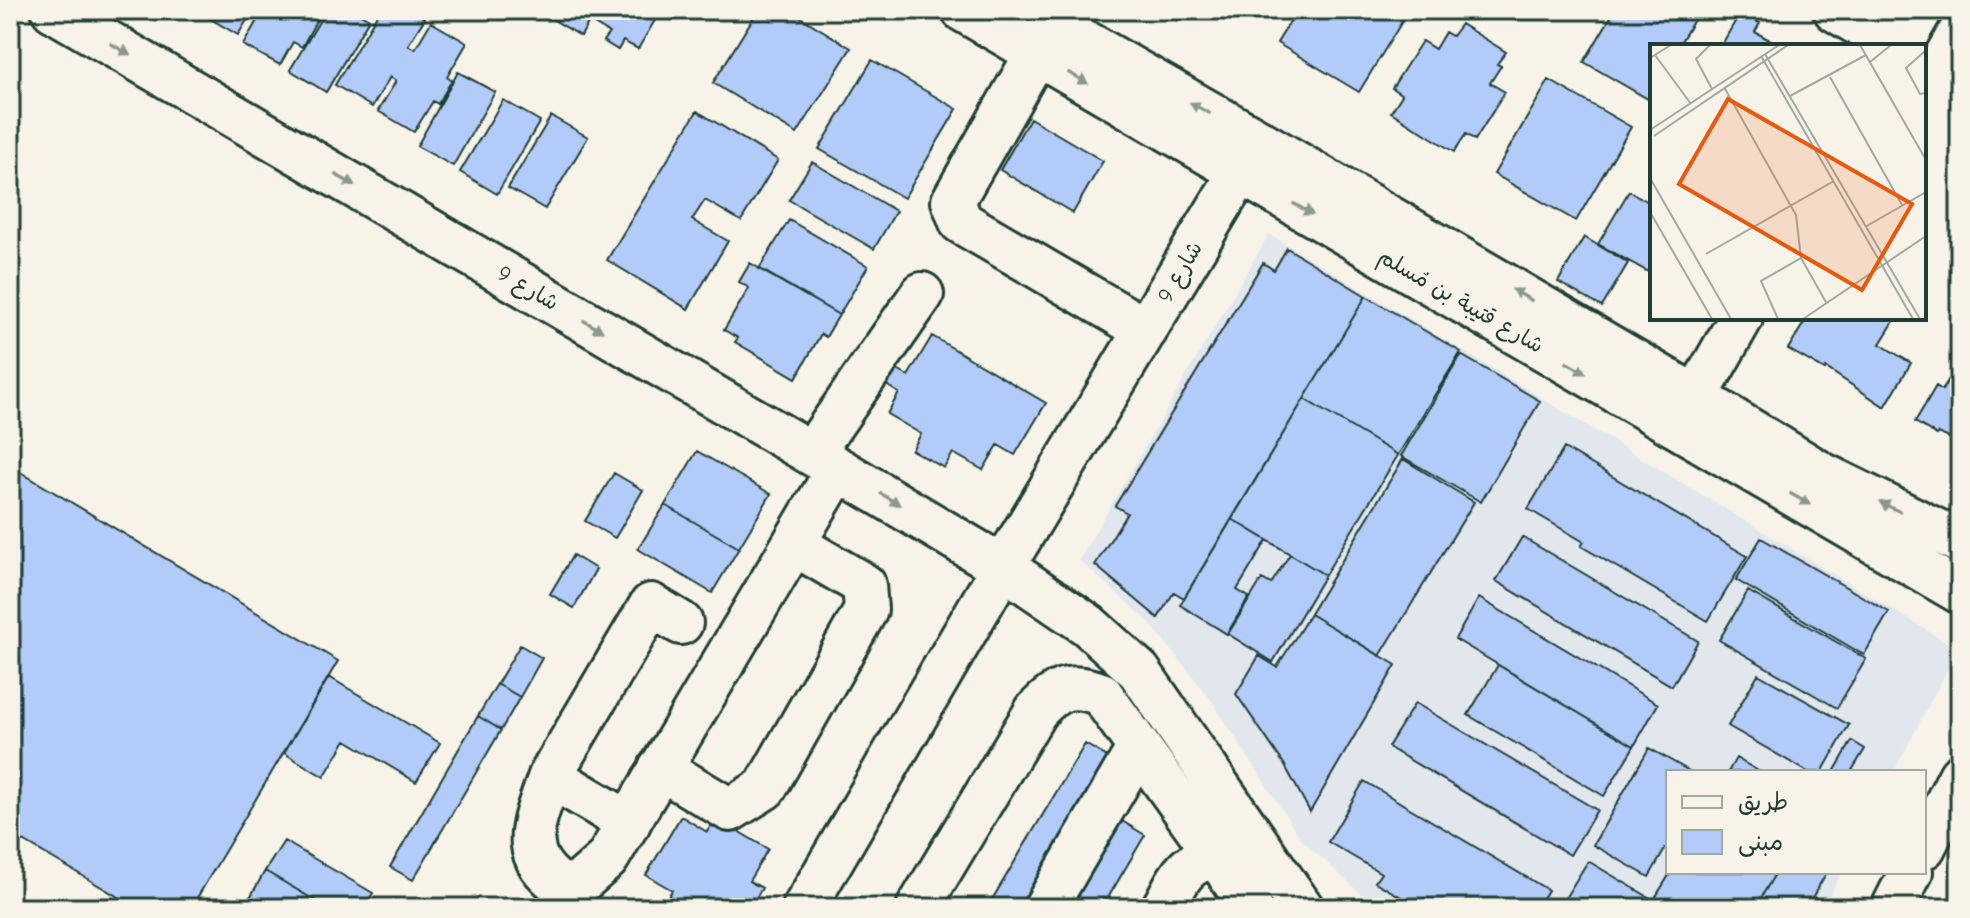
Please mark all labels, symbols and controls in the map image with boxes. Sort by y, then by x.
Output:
one-way arrow [109,42,131,56]
inset map [1650,44,1926,320]
one-way arrow [1067,71,1089,85]
one-way arrow [1189,101,1212,115]
one-way arrow [333,173,356,187]
one-way arrow [1292,202,1314,216]
street label: شارع 9 [1152,237,1210,308]
street label: شارع قتيبة بن مُسلم [1372,243,1548,361]
street label: شارع 9 [492,260,563,318]
one-way arrow [1511,288,1533,302]
one-way arrow [582,319,604,333]
one-way arrow [1565,361,1587,375]
one-way arrow [879,492,901,506]
one-way arrow [1789,492,1812,506]
one-way arrow [1879,500,1902,514]
legend [1666,770,1926,874]
text: طريق [1738,788,1788,816]
text: مبنى [1738,828,1783,857]

